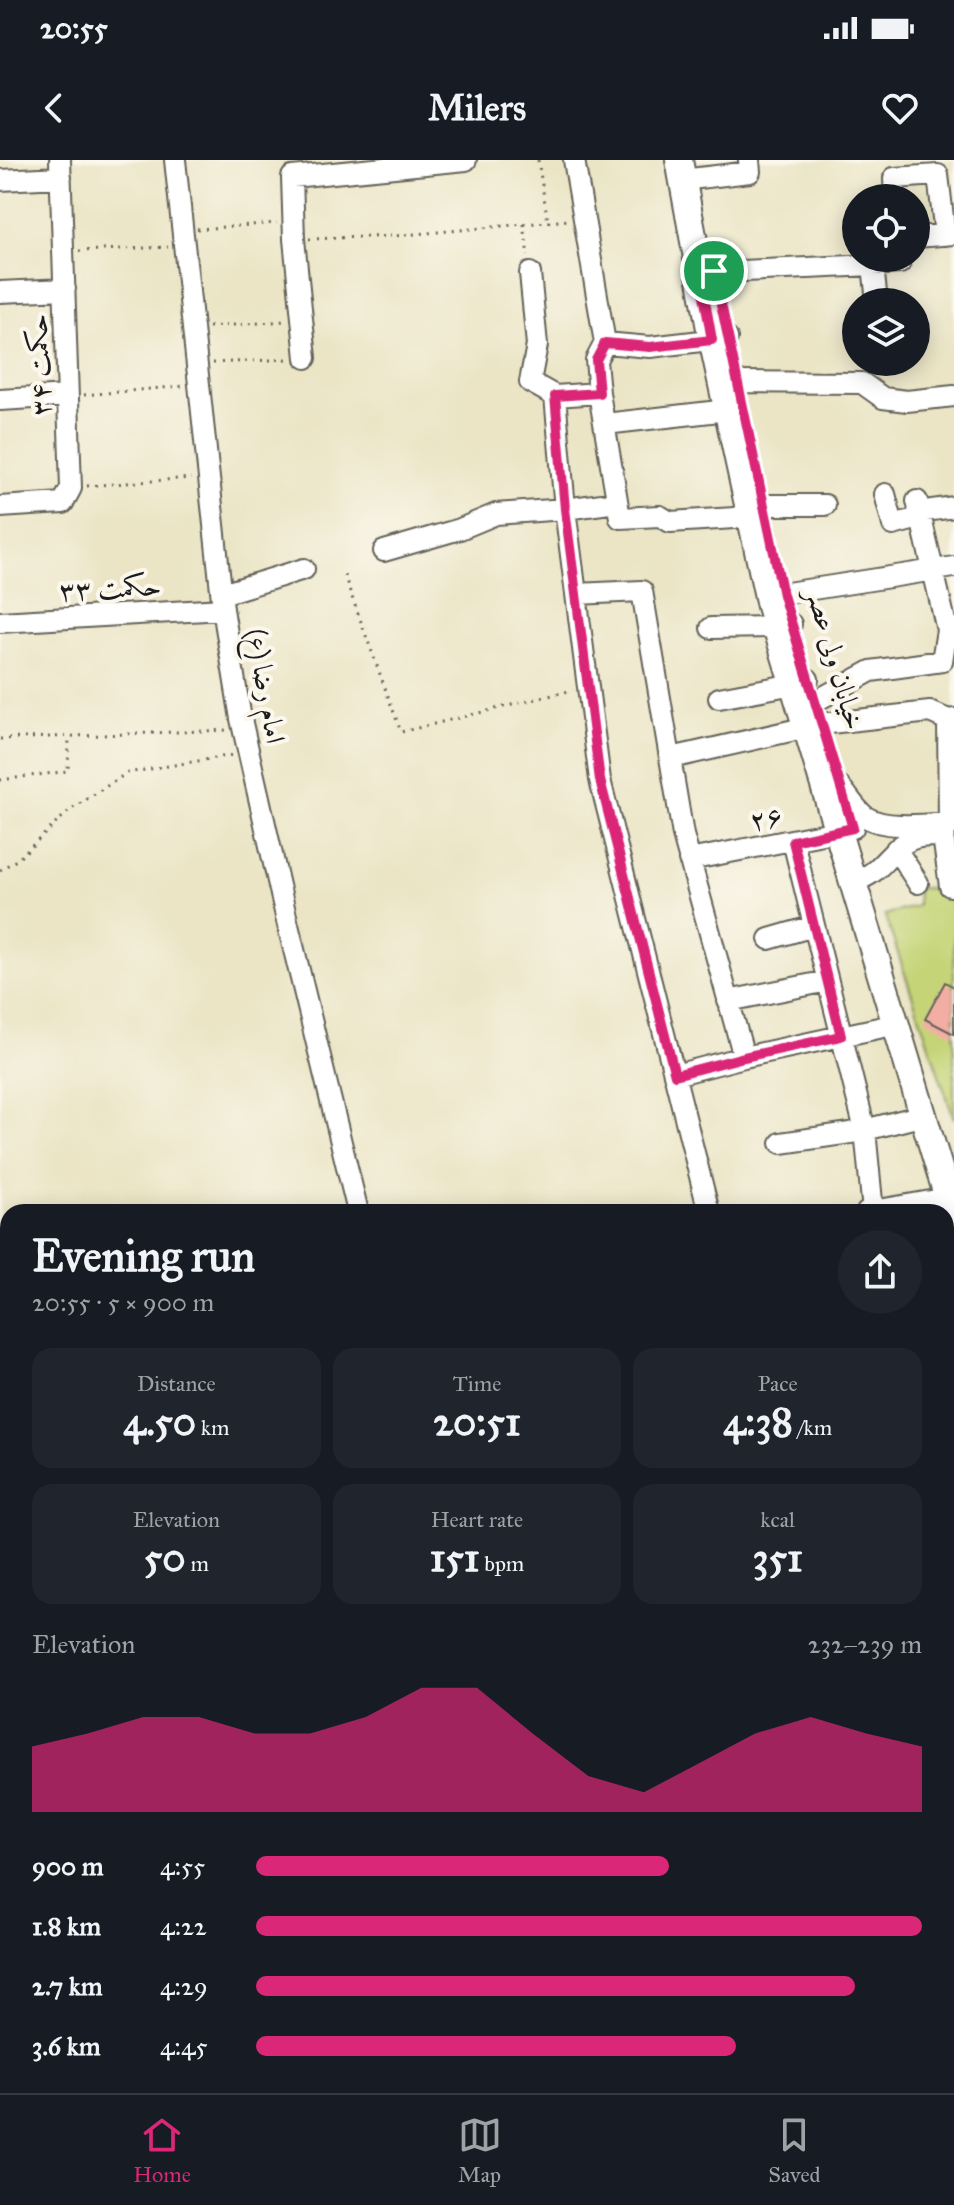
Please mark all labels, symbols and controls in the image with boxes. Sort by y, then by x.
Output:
text: 20:55 [40,10,108,46]
icon: back [32,86,76,130]
text: Milers [428,86,526,130]
icon: heart [878,86,922,130]
map controls [842,184,930,376]
button: locate [842,184,930,272]
pin [680,237,748,305]
icon: arrive [692,249,736,293]
button: layers [842,288,930,376]
street label: حکمت ۳۴ [20,313,58,417]
street label: حکمت ۳۳ [58,568,162,608]
street label: خیابان ولی عصر [797,581,873,734]
street label: امام رضا (ع) [232,626,293,747]
street label: ۲۶ [747,798,785,838]
text: Evening run [32,1229,255,1283]
button: share [838,1230,922,1314]
text: 20:55 · 5 × 900 m [32,1286,214,1318]
text: Distance [137,1370,216,1397]
text: Time [453,1370,501,1397]
text: Pace [758,1370,798,1397]
text: 4.50 [123,1397,196,1446]
text: 20:51 [433,1397,521,1446]
text: 4:38 [723,1397,793,1446]
text: km [196,1414,229,1441]
text: /km [793,1414,832,1441]
text: Elevation [133,1506,220,1533]
text: Heart rate [431,1506,523,1533]
text: kcal [760,1506,795,1533]
text: 50 [144,1533,186,1582]
text: 151 [430,1533,480,1582]
text: 351 [752,1533,803,1582]
text: m [186,1550,209,1577]
text: bpm [480,1550,524,1577]
text: Elevation [32,1628,135,1660]
text: 232–239 m [808,1628,922,1660]
text: 900 m [32,1850,104,1882]
text: 4:55 [160,1850,205,1882]
text: 1.8 km [32,1910,101,1942]
text: 4:22 [160,1910,207,1942]
text: 2.7 km [32,1970,103,2002]
text: 4:29 [160,1970,208,2002]
text: 3.6 km [32,2030,101,2062]
text: 4:45 [160,2030,208,2062]
tab: Home [133,2113,191,2188]
tab: Map [458,2113,502,2188]
tab: Saved [768,2113,821,2188]

